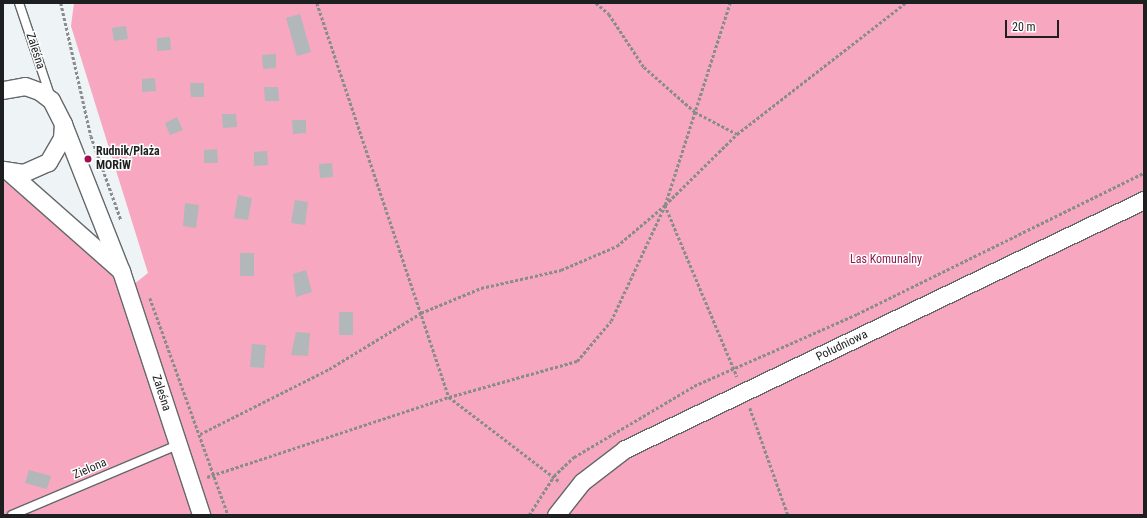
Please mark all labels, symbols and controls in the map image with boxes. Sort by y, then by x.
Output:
scale bar [1007,12,1061,38]
text: 20 m [1012,20,1036,34]
street label: Zaleśna [22,31,48,71]
place label: Rudnik/Plaża MORiW [96,145,160,173]
marker: Rudnik/Plaża MORiW [83,154,93,164]
park label: Las Komunalny [850,253,922,267]
street label: Południowa [814,327,870,365]
street label: Zaleśna [148,373,174,413]
street label: Zielona [71,456,109,482]

